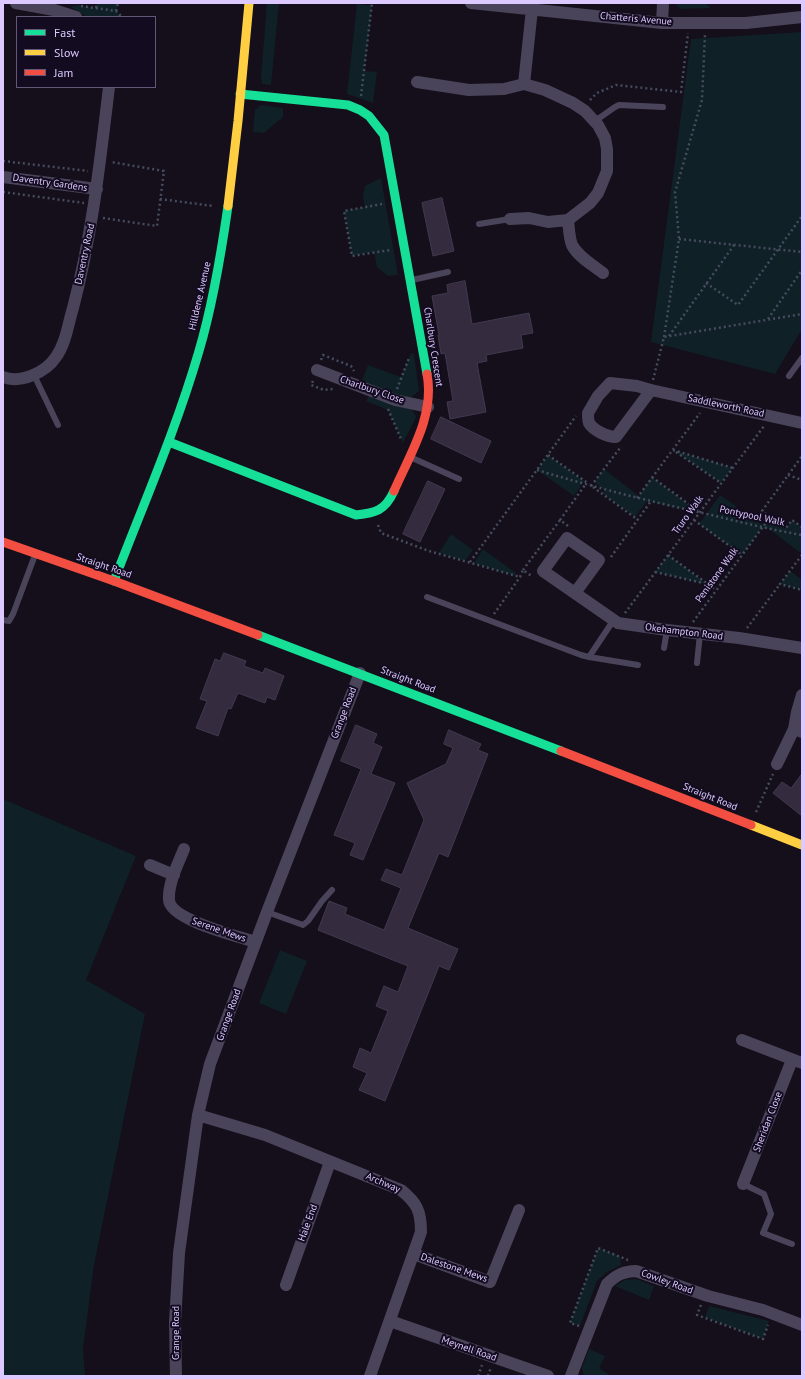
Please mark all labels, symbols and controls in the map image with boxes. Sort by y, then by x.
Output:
street label: Chatteris Avenue [600,10,672,28]
legend [16,16,156,88]
text: Fast [54,25,75,40]
text: Slow [54,45,79,60]
text: Jam [54,65,73,80]
street label: Daventry Gardens [12,172,88,194]
street label: Daventry Road [73,222,97,286]
street label: Hilldene Avenue [186,260,214,332]
street label: Charlbury Crescent [421,306,445,388]
street label: Charlbury Close [338,373,406,407]
street label: Saddleworth Road [687,392,765,420]
street label: Truro Walk [670,493,706,537]
street label: Pontypool Walk [718,503,786,529]
street label: Penistone Walk [693,545,741,605]
street label: Straight Road [75,551,133,581]
street label: Okehampton Road [644,621,724,643]
street label: Straight Road [379,664,437,696]
street label: Grange Road [329,686,359,740]
street label: Straight Road [681,781,739,813]
street label: Serene Mews [190,915,248,945]
street label: Grange Road [214,987,244,1043]
street label: Sheridan Close [751,1090,785,1154]
street label: Archway [364,1170,402,1196]
street label: Hale End [296,1203,320,1243]
street label: Dalestone Mews [419,1251,489,1285]
street label: Cowley Road [639,1267,695,1297]
street label: Grange Road [170,1306,182,1360]
street label: Meynell Road [440,1334,498,1364]

